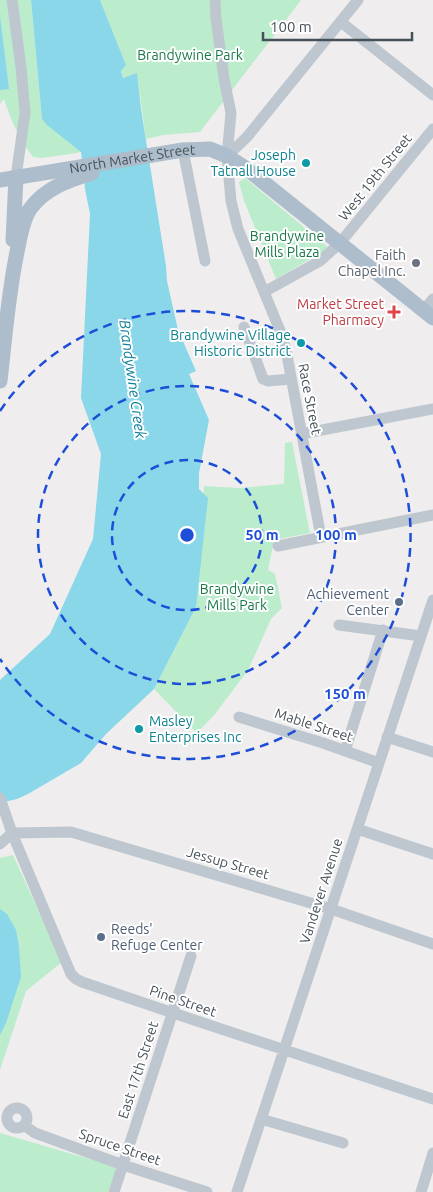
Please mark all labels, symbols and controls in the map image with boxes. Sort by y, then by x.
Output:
scale bar [263,10,412,42]
text: 100 m [270,18,312,35]
park label: Brandywine Park [137,47,243,63]
street label: West 19th Street [335,130,415,224]
street label: North Market Street [68,142,196,177]
place label: Joseph Tatnall House [211,147,296,179]
marker: Joseph Tatnall House [300,157,312,169]
park label: Brandywine Mills Plaza [250,228,324,260]
place label: Faith Chapel Inc. [338,247,406,279]
marker: Faith Chapel Inc. [410,257,422,269]
place label: Market Street Pharmacy [297,296,384,328]
marker: Market Street Pharmacy [388,306,400,318]
water label: Brandywine Creek [116,319,150,440]
place label: Brandywine Village Historic District [170,327,291,359]
marker: Brandywine Village Historic District [295,337,307,349]
street label: Race Street [295,362,325,437]
centre of rings [178,526,196,544]
text: 50 m [245,526,279,543]
text: 100 m [315,526,357,543]
park label: Brandywine Mills Park [200,581,274,613]
place label: Achievement Center [306,586,390,618]
marker: Achievement Center [393,596,405,608]
text: 150 m [324,685,366,702]
street label: Mable Street [273,705,356,745]
place label: Masley Enterprises Inc [149,713,242,745]
marker: Masley Enterprises Inc [133,723,145,735]
street label: Vandever Avenue [296,836,346,946]
street label: Jessup Street [185,844,272,883]
place label: Reeds' Refuge Center [111,921,203,953]
marker: Reeds' Refuge Center [95,931,107,943]
street label: Pine Street [147,982,219,1020]
street label: East 17th Street [115,1019,161,1121]
street label: Spruce Street [77,1126,163,1169]

